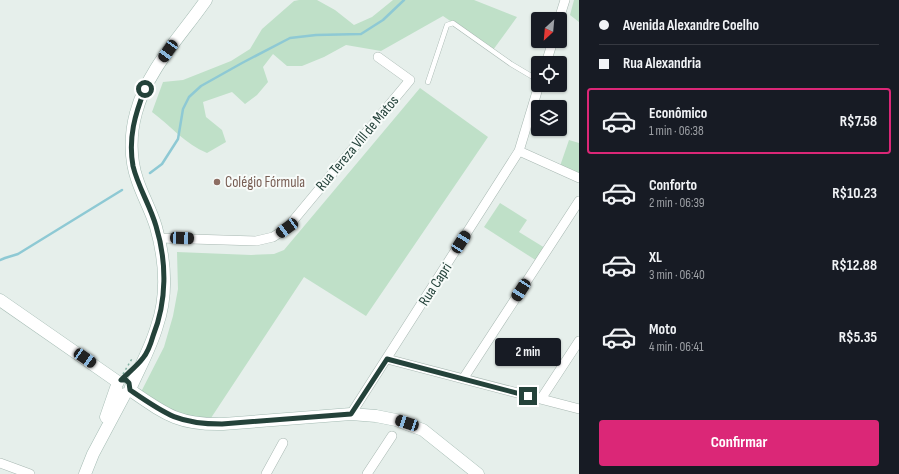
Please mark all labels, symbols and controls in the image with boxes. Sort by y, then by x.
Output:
north arrow [531,12,567,48]
map controls [531,12,567,136]
text: Avenida Alexandre Coelho [623,16,759,35]
car [156,38,180,64]
text: Rua Alexandria [623,54,701,73]
button: locate [531,56,567,92]
route start [136,80,154,98]
street label: Rua Tereza Vill de Matos [312,92,403,195]
button: layers [531,100,567,136]
icon: car [601,103,637,139]
text: Econômico [649,104,707,123]
text: R$7.58 [840,112,877,131]
text: 1 min · 06:38 [649,123,704,139]
place label: Colégio Fórmula [225,173,305,192]
icon: car [601,175,637,211]
text: Conforto [649,176,697,195]
marker: Colégio Fórmula [212,177,222,187]
text: R$10.23 [832,184,877,203]
text: 2 min · 06:39 [649,195,705,211]
car [274,216,300,240]
car [449,229,473,255]
car [170,232,194,244]
icon: car [601,247,637,283]
text: XL [649,248,662,267]
text: R$12.88 [832,256,877,275]
street label: Rua Capri [415,259,456,309]
text: 3 min · 06:40 [649,267,705,283]
car [509,277,533,303]
icon: car [601,319,637,355]
text: Moto [649,320,676,339]
text: R$5.35 [839,328,877,347]
callout: 2 min [495,338,561,366]
text: 4 min · 06:41 [649,339,704,355]
text: 2 min [516,344,540,360]
car [72,346,98,370]
route end [519,387,537,405]
car [394,414,420,432]
button: Confirmar [599,420,879,466]

